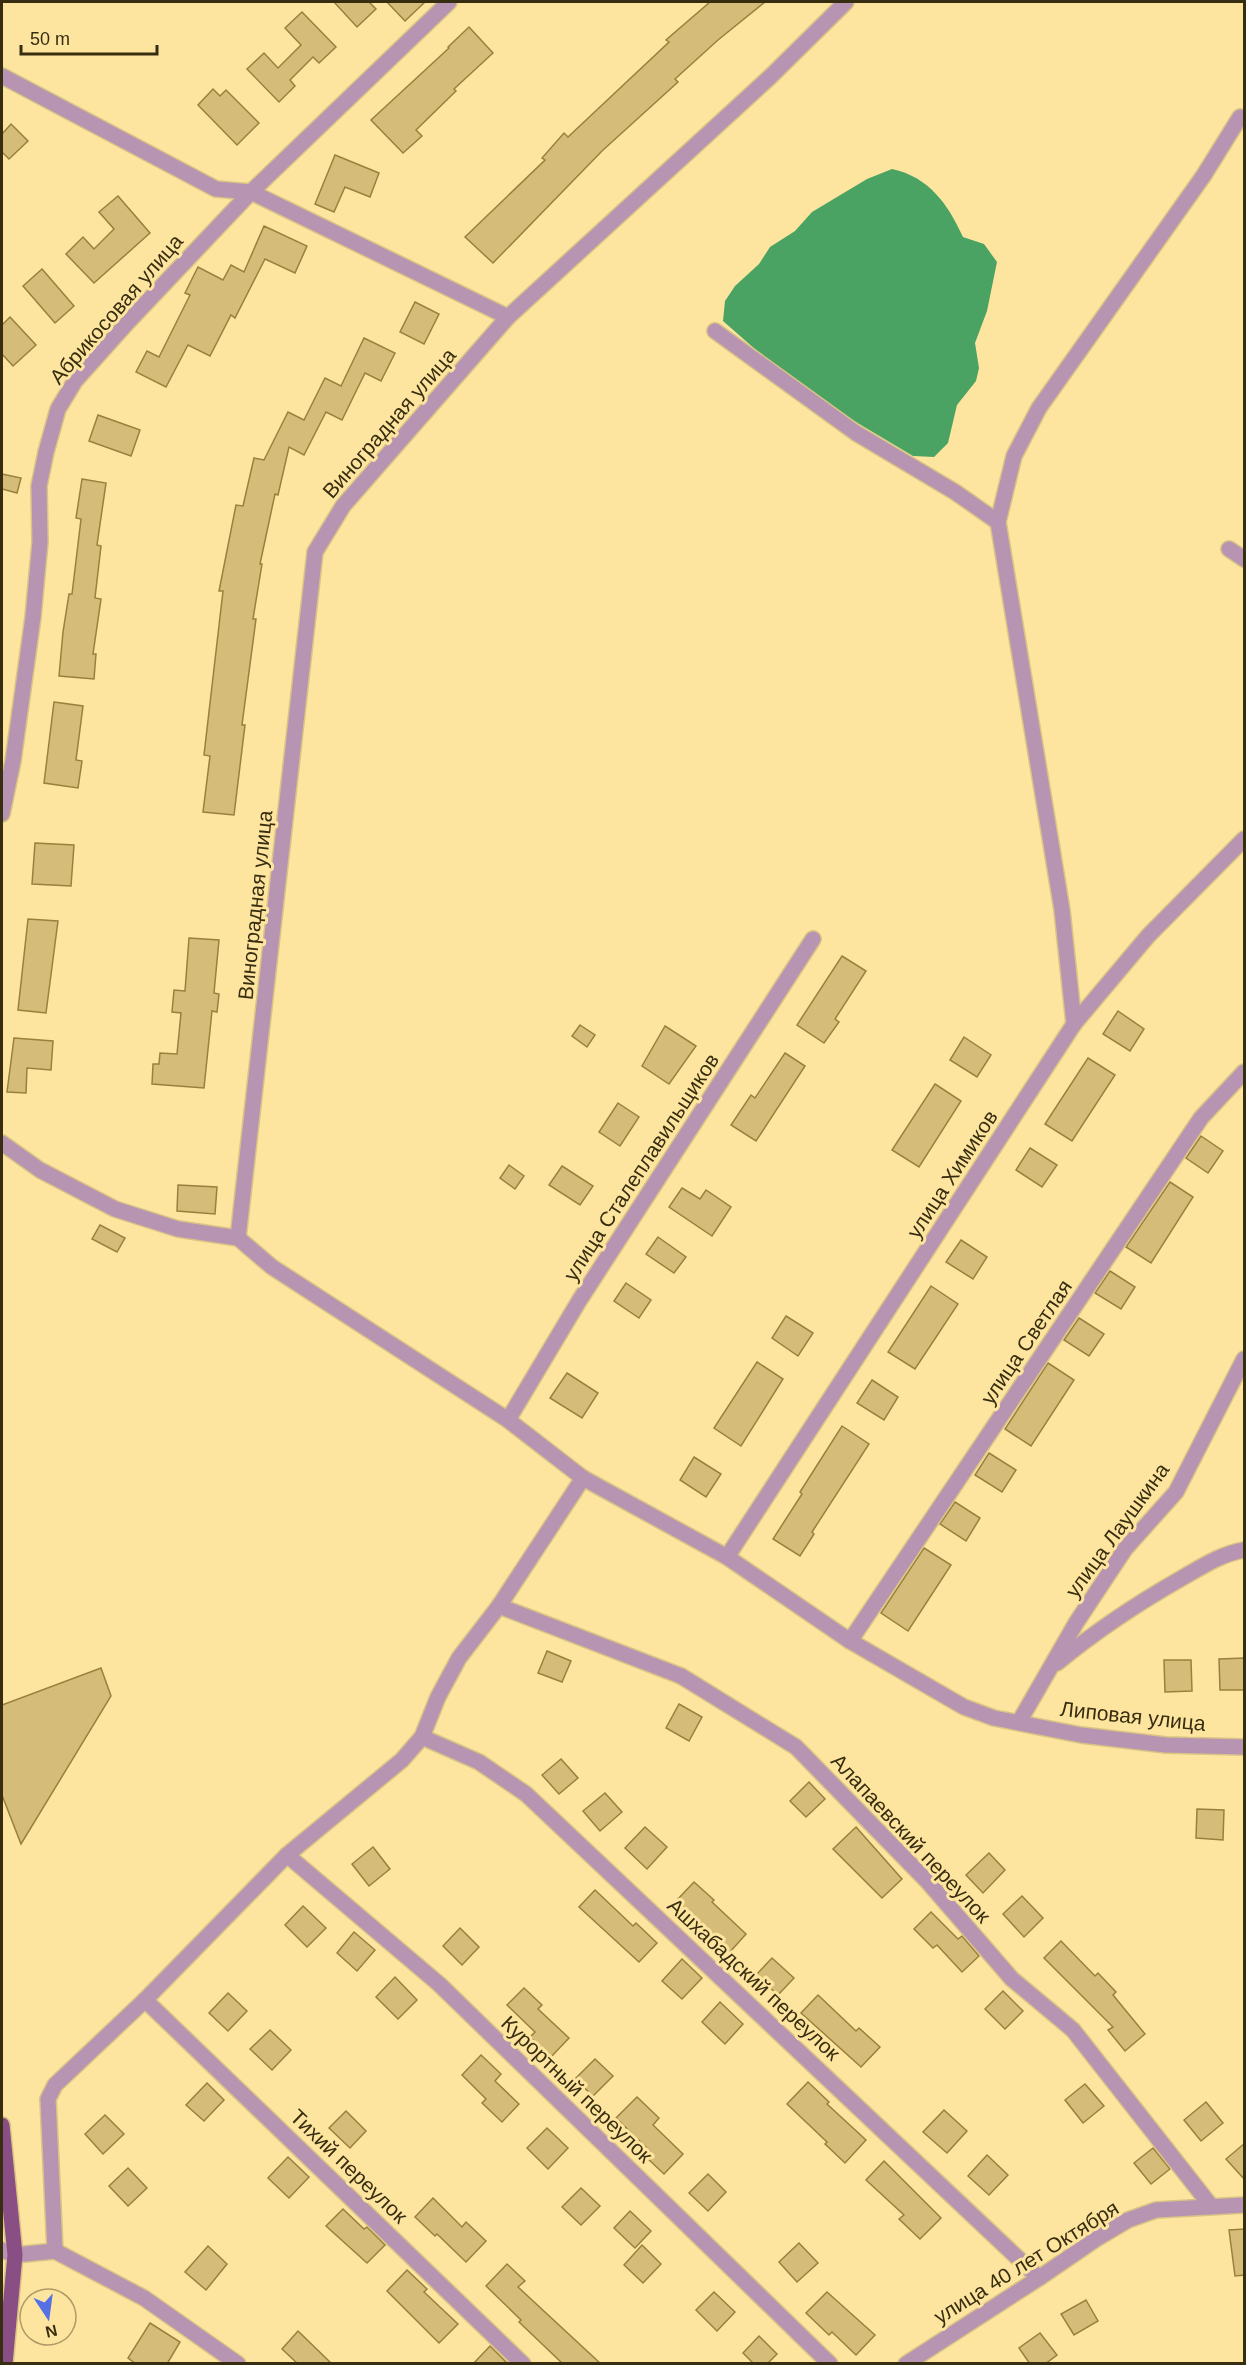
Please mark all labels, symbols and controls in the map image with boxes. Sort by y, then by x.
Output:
scale bar [21,18,158,56]
text: 50 m [30,29,70,49]
street label: Абрикосовая улица [45,229,187,388]
street label: Виноградная улица [318,343,460,502]
street label: Виноградная улица [234,809,276,1001]
street label: улица Сталеплавильщиков [559,1049,723,1285]
street label: улица Химиков [902,1106,1002,1242]
street label: улица Светлая [976,1275,1076,1409]
street label: улица Лаушкина [1061,1458,1174,1602]
street label: Липовая улица [1059,1697,1207,1735]
street label: Алапаевский переулок [827,1749,996,1928]
street label: Ашхабадский переулок [663,1893,845,2065]
street label: Курортный переулок [497,2011,658,2167]
street label: Тихий переулок [286,2105,413,2228]
street label: улица 40 лет Октября [930,2196,1122,2328]
north arrow [18,2287,78,2347]
text: N [44,2322,59,2341]

